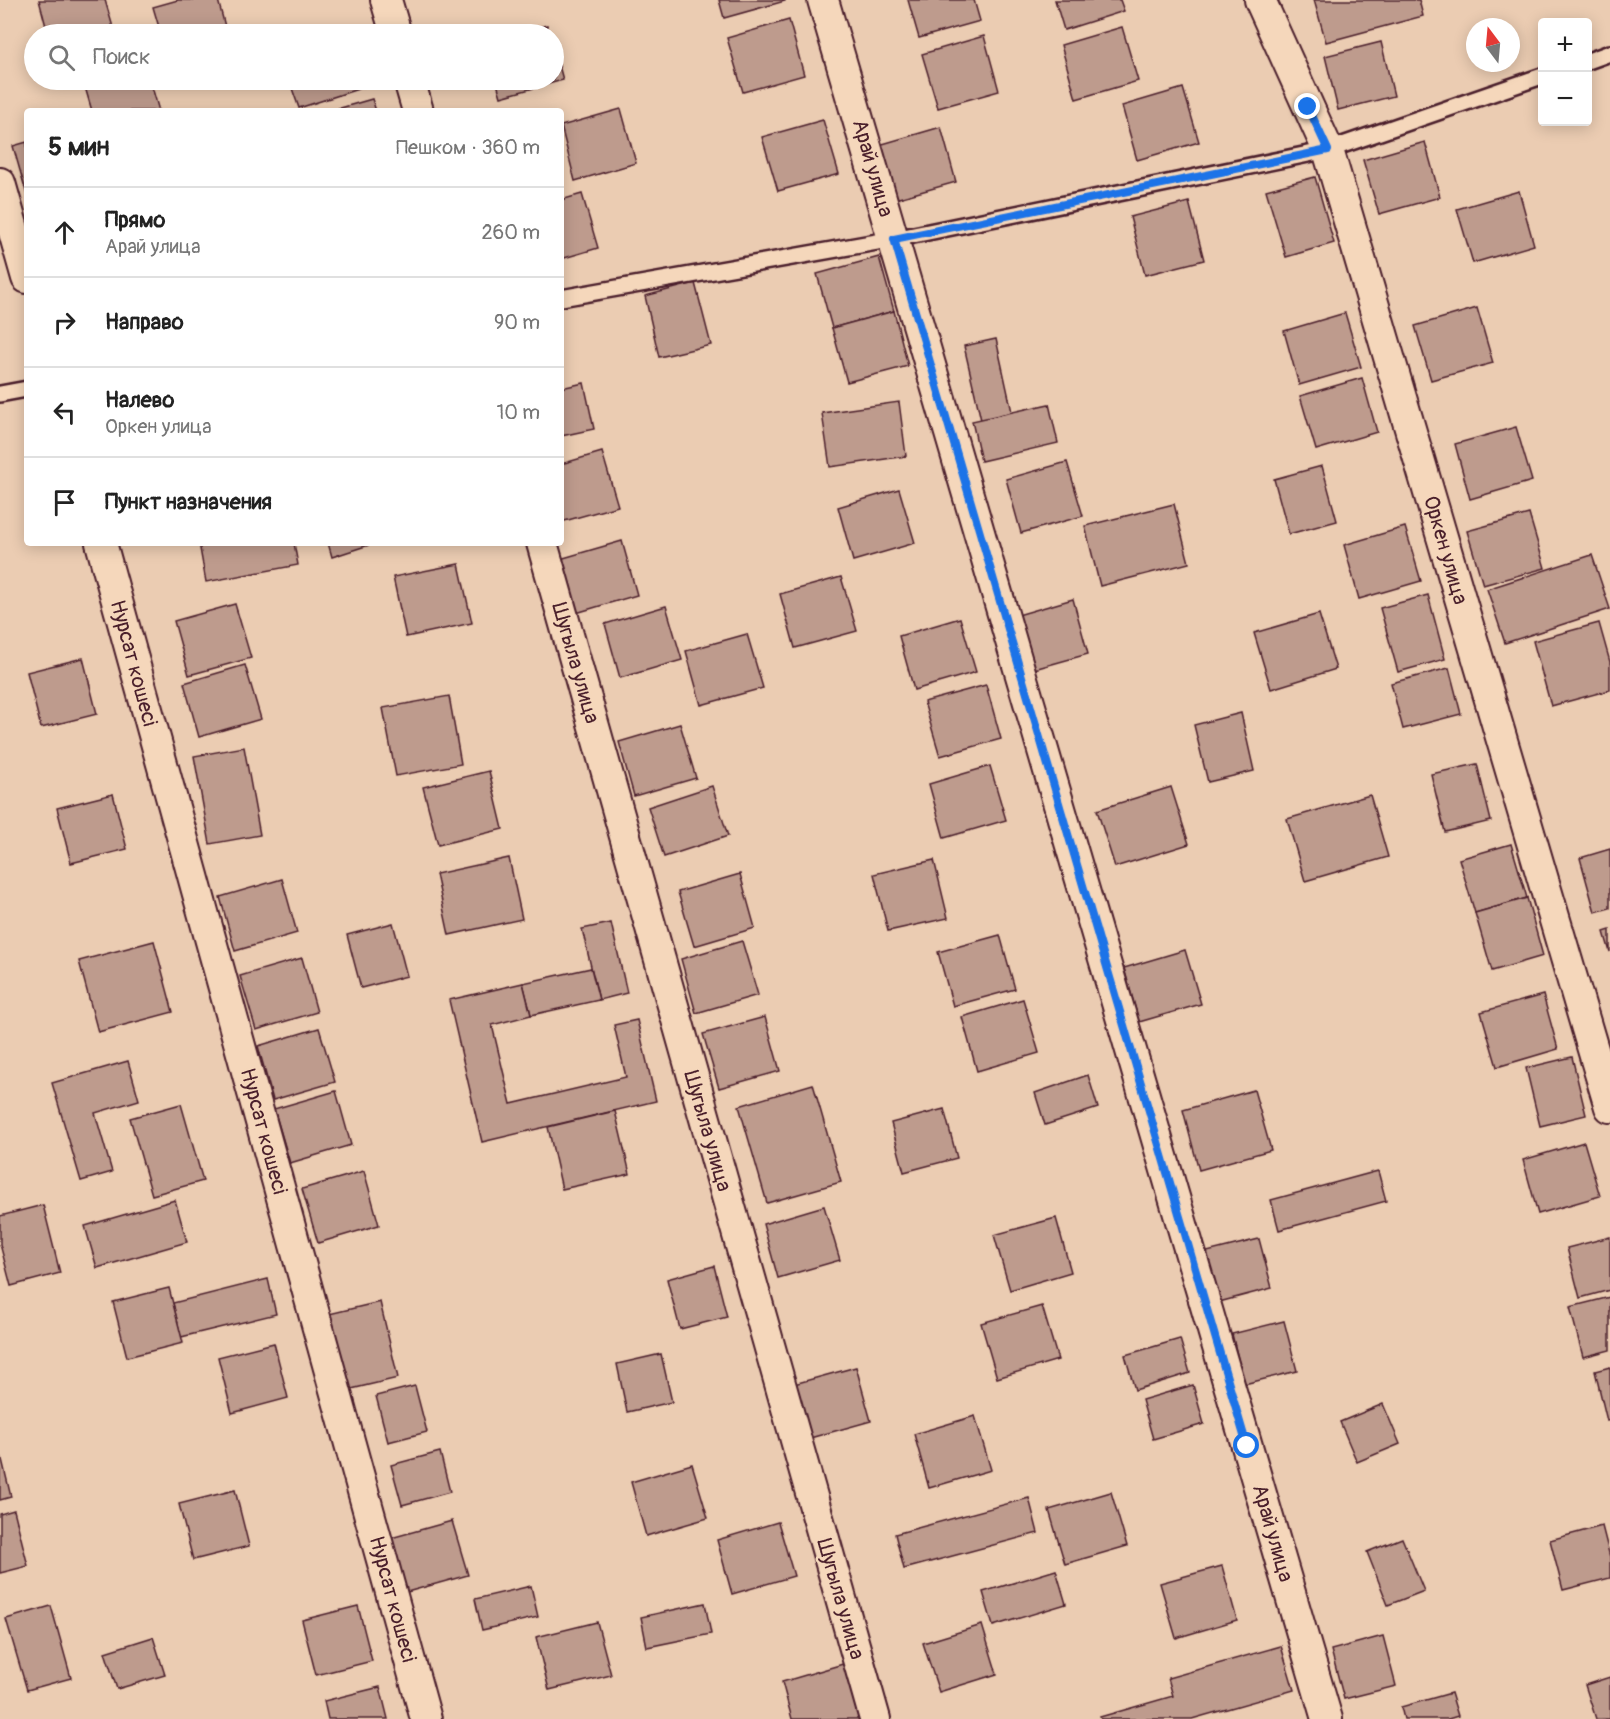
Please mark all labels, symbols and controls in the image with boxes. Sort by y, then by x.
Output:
north arrow [1466,18,1520,72]
map controls [1538,18,1592,126]
button: + [1538,18,1592,72]
search box [24,24,564,90]
icon: search [45,41,78,74]
text: Поиск [93,43,150,71]
button: − [1538,72,1592,126]
route end [1294,93,1320,119]
street label: Арай улица [846,116,899,220]
text: 5 мин [48,131,109,163]
text: Пешком · 360 m [396,135,540,160]
text: Прямо [105,206,165,234]
icon: ahead [48,216,81,249]
text: 260 m [481,220,540,245]
text: Арай улица [105,234,200,259]
icon: right [48,306,81,339]
text: Направо [105,308,184,336]
text: 90 m [494,310,540,335]
text: Налево [105,386,174,414]
icon: left [48,396,81,429]
text: 10 m [496,400,540,425]
text: Оркен улица [105,414,211,439]
icon: arrive [48,486,81,519]
text: Пункт назначения [105,488,272,516]
street label: Оркен улица [1417,493,1474,608]
street label: Нурсат кошесi [104,597,163,729]
street label: Шугыла улица [545,600,606,727]
street label: Нурсат кошесi [234,1065,293,1197]
street label: Шугыла улица [677,1068,738,1195]
route start [1233,1432,1259,1458]
street label: Арай улица [1246,1481,1299,1585]
street label: Нурсат кошесi [363,1533,422,1665]
street label: Шугыла улица [810,1536,871,1663]

